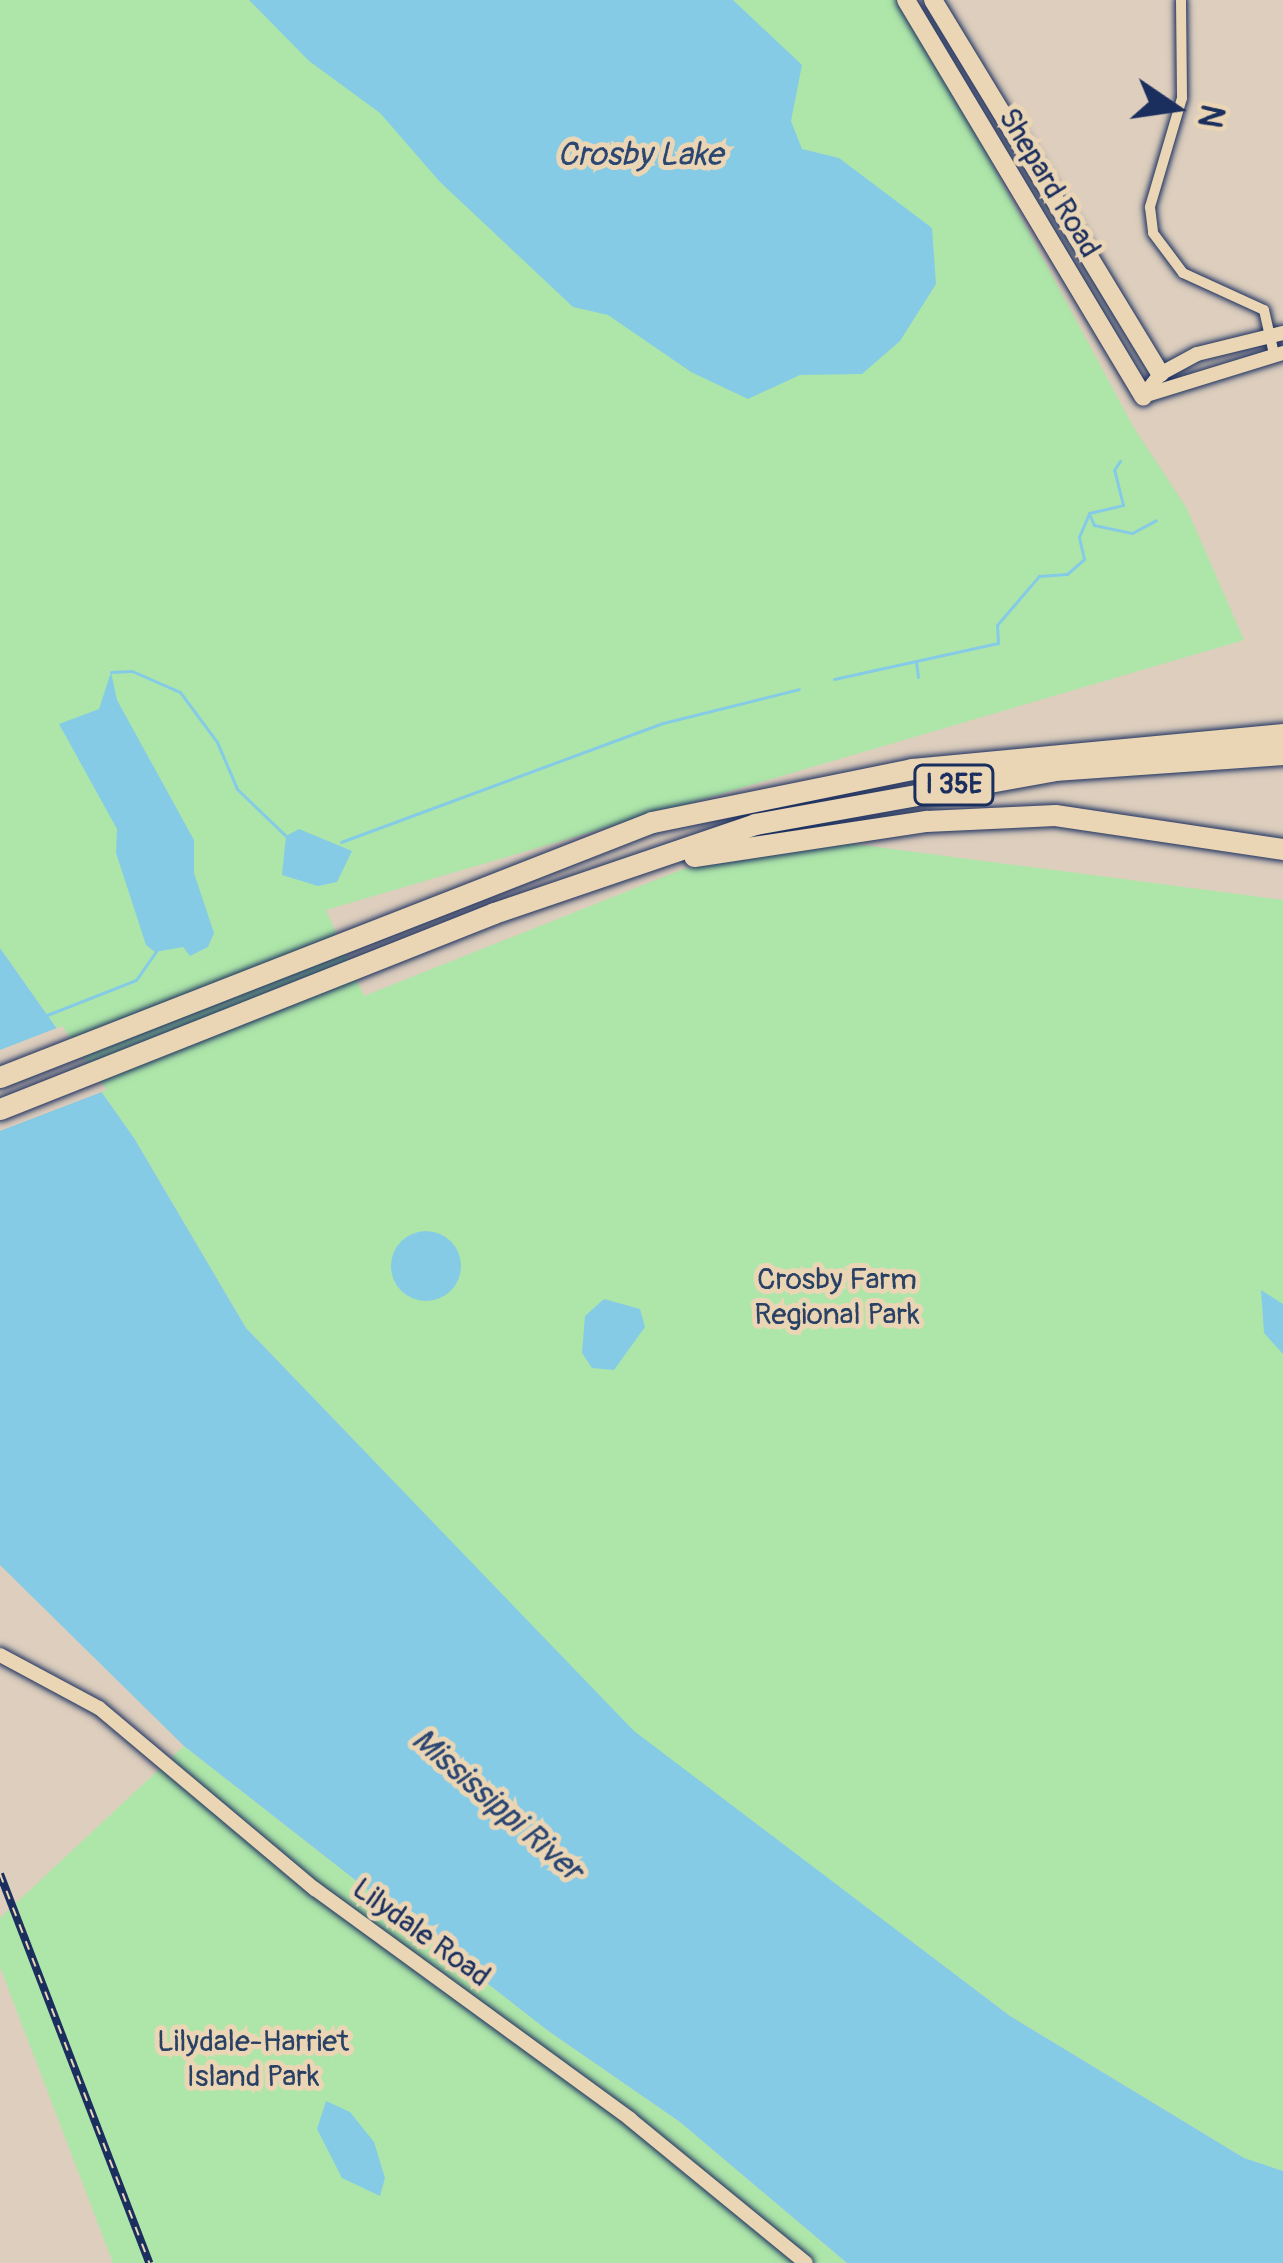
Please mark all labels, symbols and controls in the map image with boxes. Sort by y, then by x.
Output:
north arrow [1115,48,1235,168]
text: N [1188,101,1233,132]
street label: Shepard Road [990,102,1108,264]
water label: Crosby Lake [557,135,723,175]
road number: I 35E [912,764,996,806]
park label: Crosby Farm Regional Park [754,1262,920,1332]
water label: Mississippi River [403,1720,591,1890]
street label: Lilydale Road [345,1871,497,1995]
park label: Lilydale-Harriet Island Park [157,2024,349,2094]

